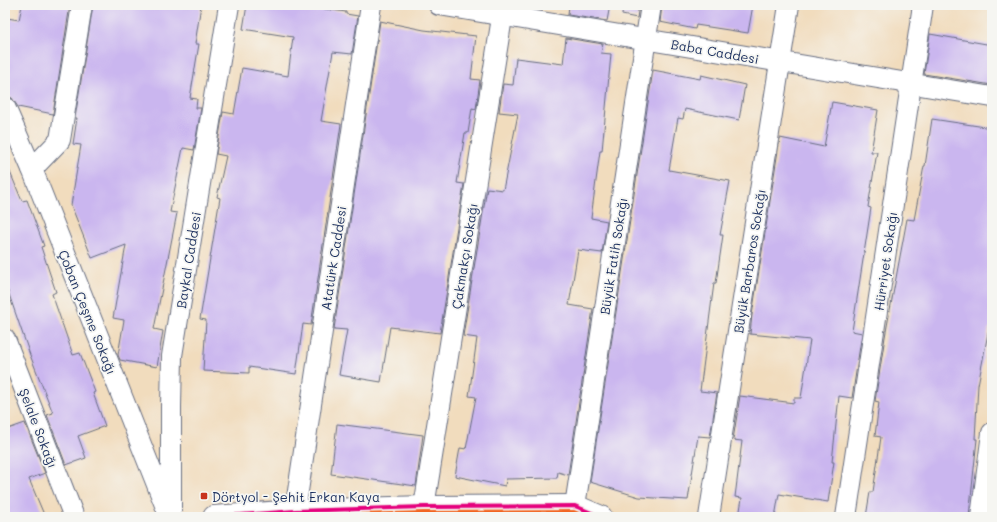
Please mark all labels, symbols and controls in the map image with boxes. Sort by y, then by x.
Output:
street label: Baba Caddesi [670,35,760,67]
street label: Büyük Barbaros Sokağı [729,188,769,334]
street label: Büyük Fatih Sokağı [595,196,631,316]
street label: Çakmakçı Sokağı [447,202,481,310]
street label: Atatürk Caddesi [316,205,350,311]
street label: Baykal Caddesi [172,210,204,310]
street label: Hürriyet Sokağı [870,210,900,312]
street label: Çoban Çeşme Sokağı [55,247,121,377]
street label: Şelale Sokağı [16,386,62,470]
place label: Dörtyol - Şehit Erkan Kaya [212,488,380,505]
marker: Dörtyol - Şehit Erkan Kaya [199,491,209,501]

